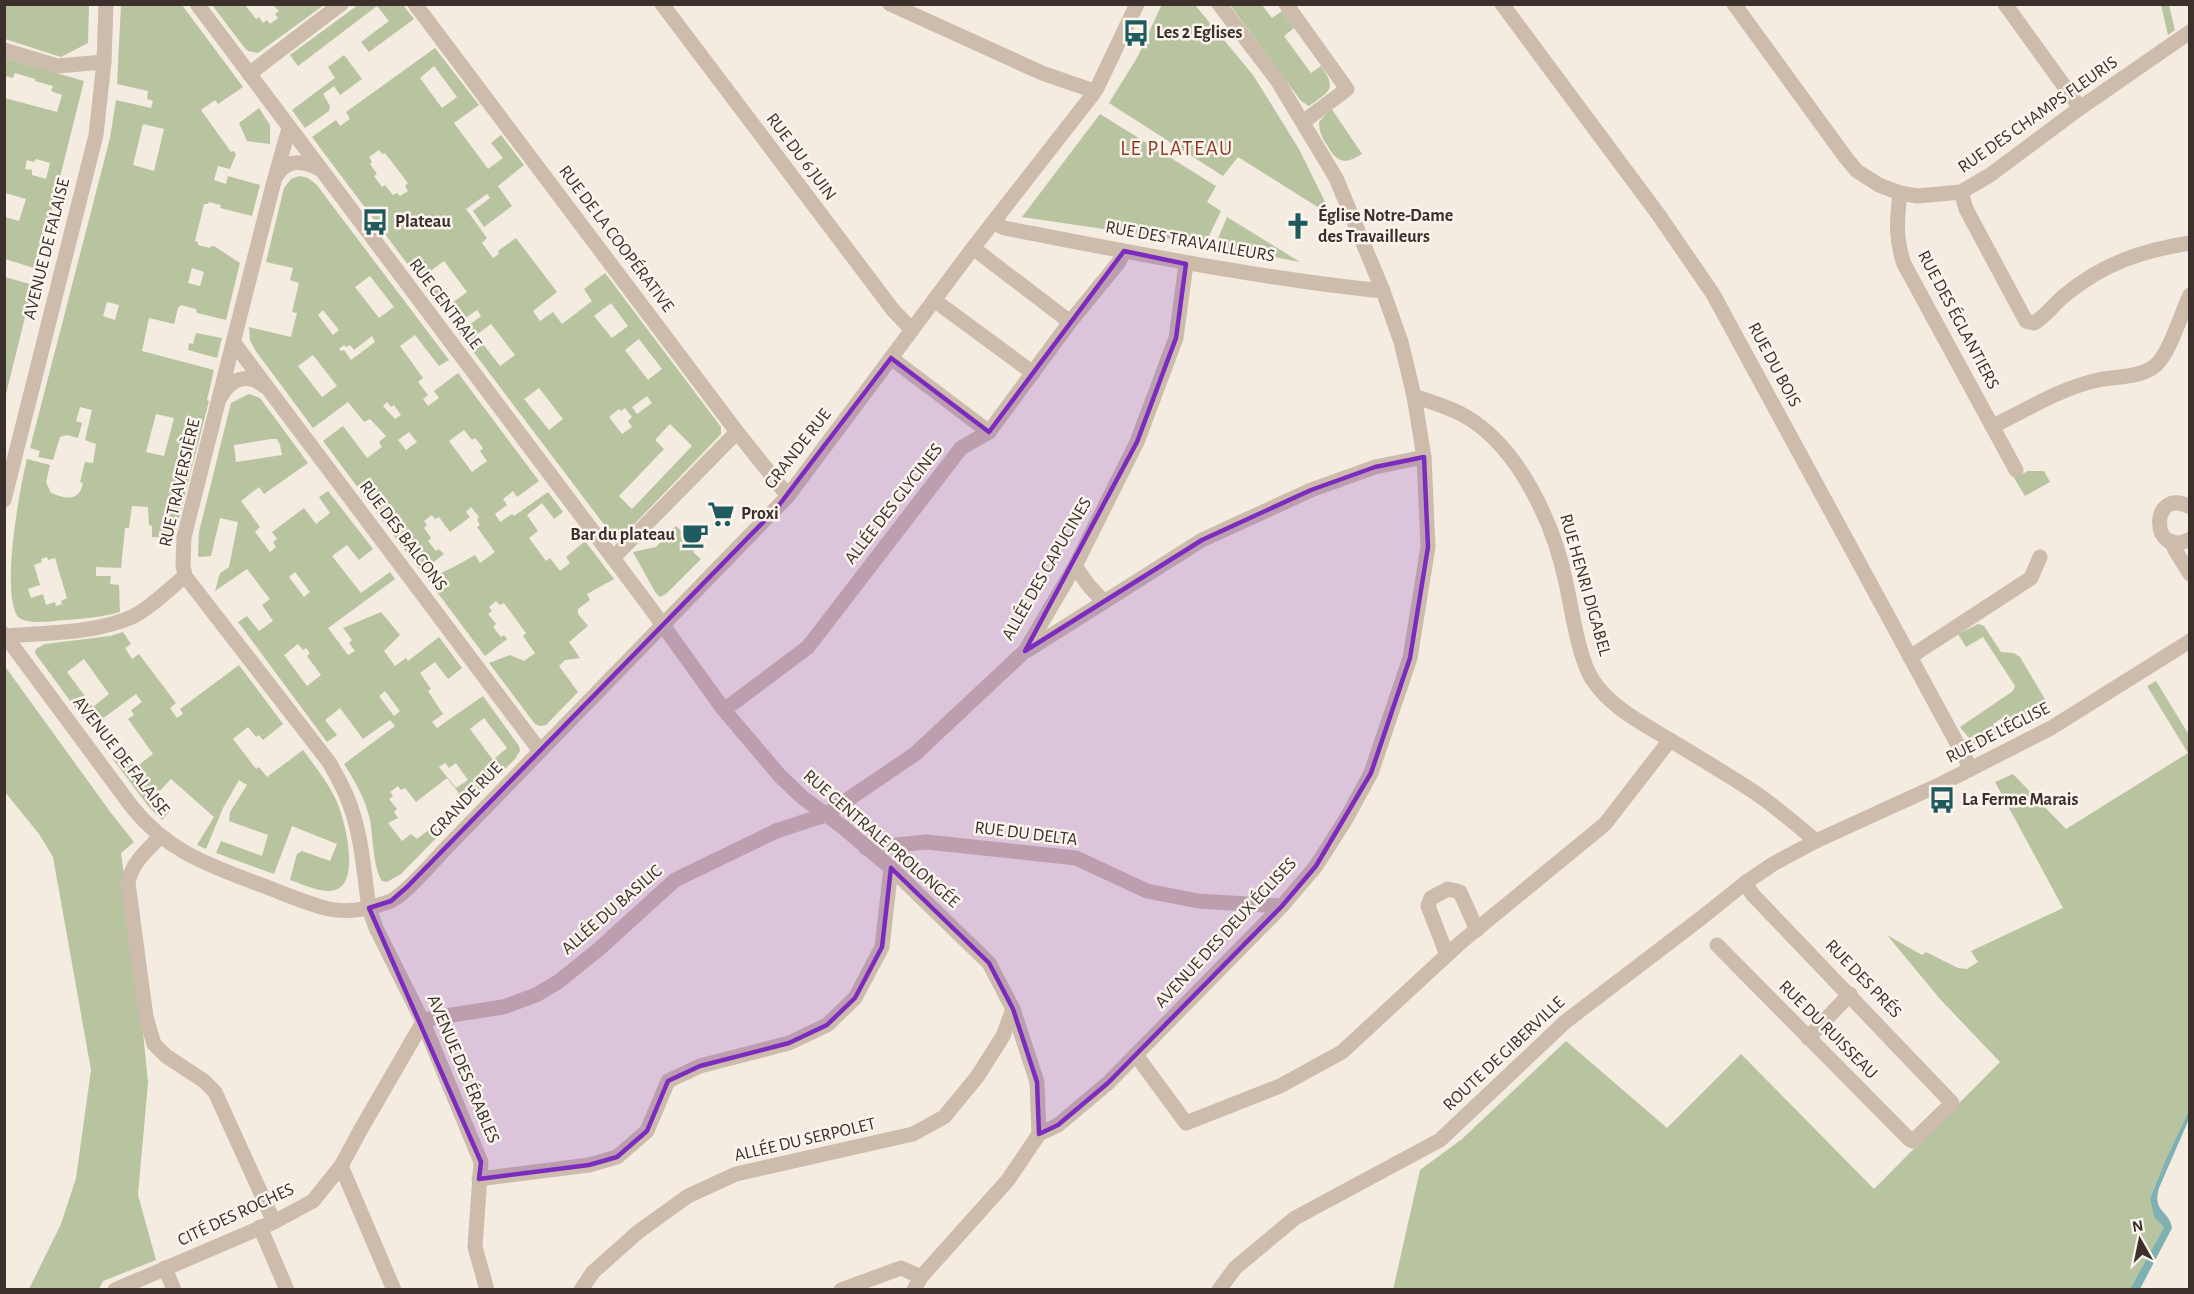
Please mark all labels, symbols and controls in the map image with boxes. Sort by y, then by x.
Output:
bus stop icon: Les 2 Eglises [1121,18,1151,48]
place label: Les 2 Eglises [1156,24,1243,42]
street label: RUE DES CHAMPS FLEURIS [1955,53,2121,177]
street label: RUE DU 6 JUIN [763,110,839,204]
district label: LE PLATEAU [1120,138,1234,159]
street label: RUE DE LA COOPÉRATIVE [555,161,679,316]
street label: AVENUE DE FALAISE [21,176,73,322]
place label: Église Notre-Dame des Travailleurs [1318,204,1453,246]
bus stop icon: Plateau [360,207,390,237]
church icon: Église Notre-Dame des Travailleurs [1283,211,1313,241]
place label: Plateau [395,213,451,231]
street label: RUE DES TRAVAILLEURS [1104,218,1276,266]
street label: RUE DES ÉGLANTIERS [1914,246,2005,392]
street label: RUE CENTRALE [405,255,485,353]
street label: RUE DU BOIS [1744,320,1804,410]
street label: GRANDE RUE [761,405,835,493]
street label: RUE TRAVERSIÈRE [154,416,204,549]
street label: ALLÉE DES GLYCINES [839,439,946,568]
street label: RUE DES BALCONS [356,478,450,594]
street label: ALLÉE DES CAPUCINES [996,493,1095,643]
supermarket icon: Proxi [706,499,736,529]
place label: Proxi [741,505,779,523]
street label: RUE HENRI DIGABEL [1556,512,1614,659]
cafe icon: Bar du plateau [680,520,710,550]
place label: Bar du plateau [570,526,676,544]
street label: AVENUE DE FALAISE [69,693,173,819]
street label: RUE DE L'ÉGLISE [1942,696,2053,767]
street label: GRANDE RUE [426,759,506,841]
street label: RUE CENTRALE PROLONGÉE [800,764,965,912]
bus stop icon: La Ferme Marais [1927,785,1957,815]
place label: La Ferme Marais [1962,791,2079,809]
street label: RUE DU DELTA [974,819,1079,849]
street label: AVENUE DES DEUX ÉGLISES [1150,852,1300,1012]
street label: ALLÉE DU BASILIC [556,860,666,958]
street label: RUE DES PRÉS [1821,934,1907,1022]
street label: RUE DU RUISSEAU [1775,977,1881,1083]
street label: AVENUE DES ÉRABLES [424,991,505,1146]
street label: ROUTE DE GIBERVILLE [1440,993,1568,1115]
street label: ALLÉE DU SERPOLET [732,1112,878,1165]
street label: CITÉ DES ROCHES [174,1177,297,1250]
north arrow [2110,1210,2170,1270]
text: N [2131,1217,2145,1235]

